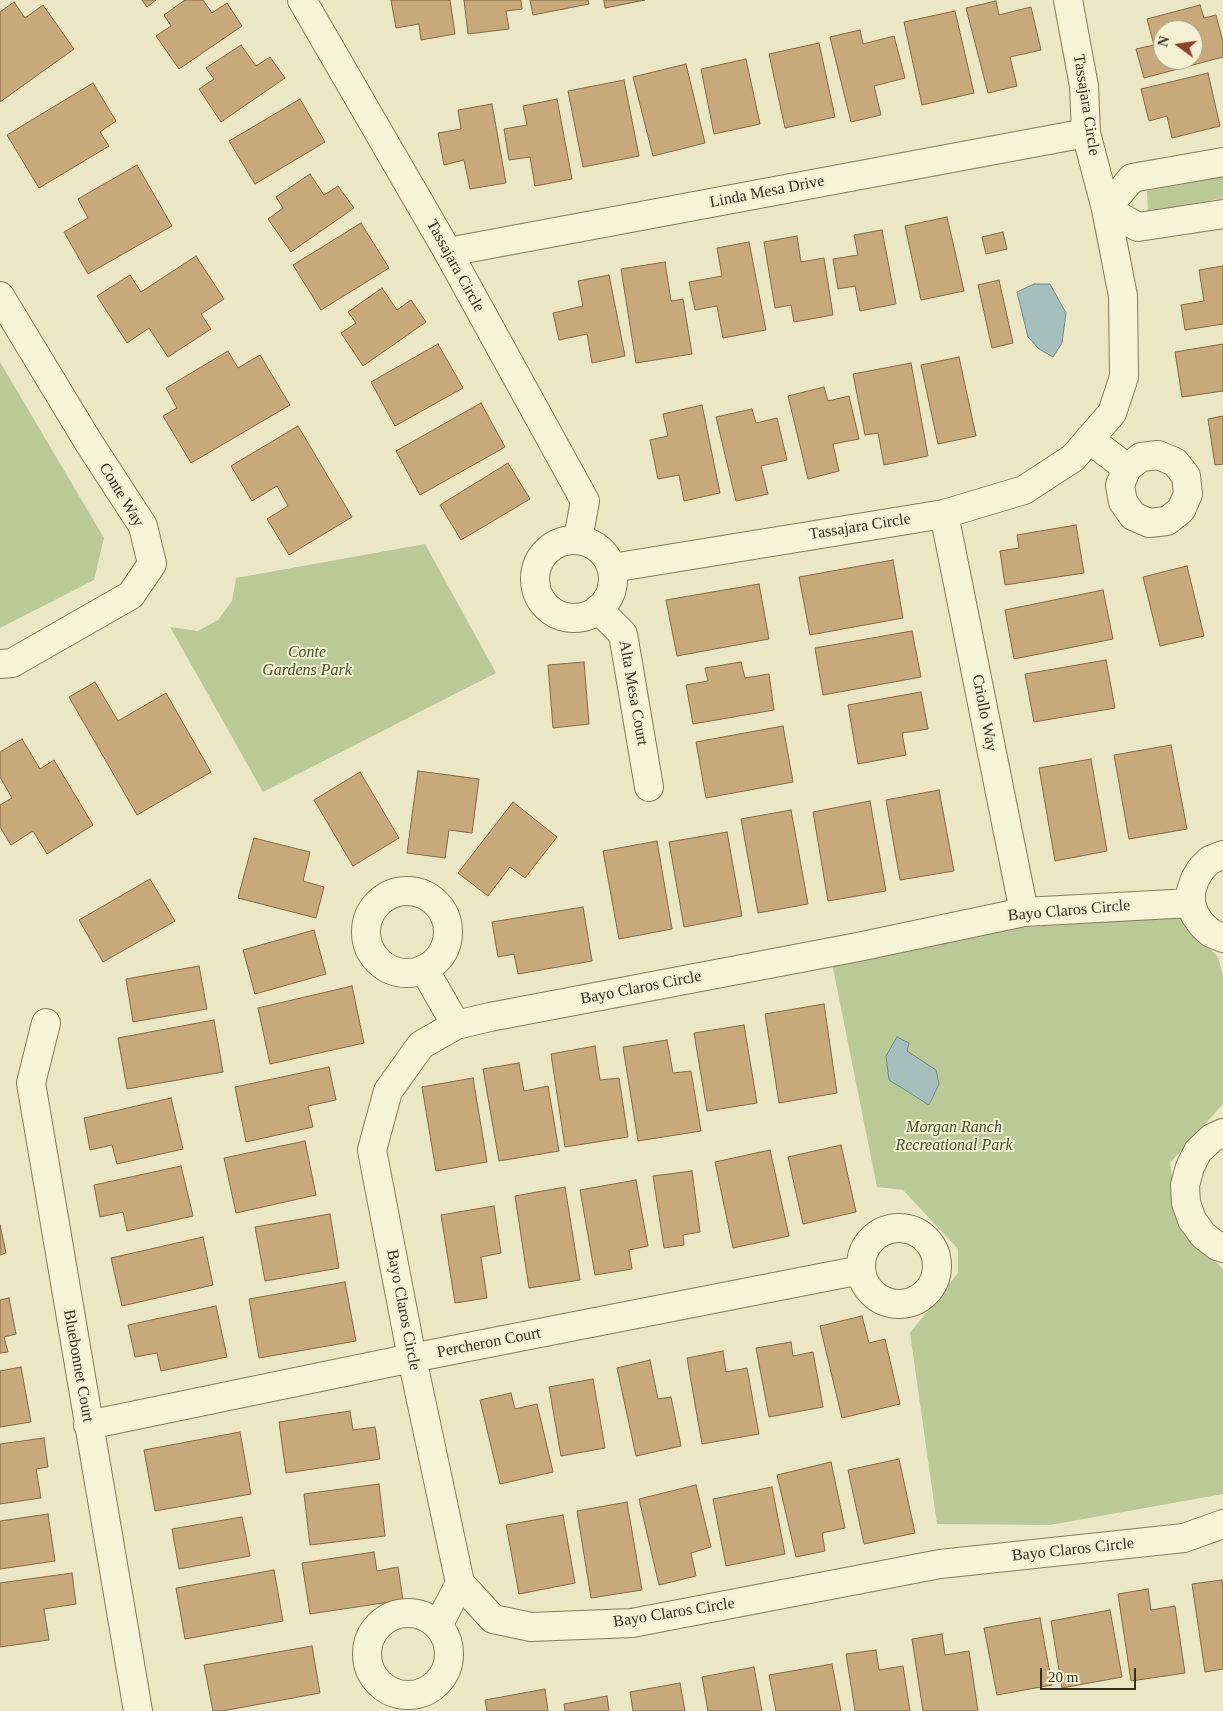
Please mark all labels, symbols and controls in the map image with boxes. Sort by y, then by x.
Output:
north arrow [1153,20,1203,70]
text: N [1155,35,1172,48]
street label: Tassajara Circle [1069,53,1103,157]
street label: Linda Mesa Drive [708,171,826,213]
street label: Tassajara Circle [422,217,488,315]
street label: Conte Way [94,460,148,530]
street label: Tassajara Circle [808,510,912,544]
street label: Alta Mesa Court [614,639,652,747]
park label: Conte Gardens Park [262,643,352,681]
street label: Criollo Way [967,673,1001,753]
street label: Bayo Claros Circle [1007,896,1131,926]
street label: Bayo Claros Circle [579,967,703,1009]
park label: Morgan Ranch Recreational Park [895,1118,1013,1156]
street label: Bayo Claros Circle [382,1248,424,1372]
street label: Bluebonnet Court [59,1308,97,1424]
street label: Percheron Court [435,1324,543,1362]
street label: Bayo Claros Circle [1011,1534,1135,1566]
street label: Bayo Claros Circle [612,1594,736,1632]
scale bar [1043,1658,1139,1690]
text: 20 m [1048,1669,1078,1685]

